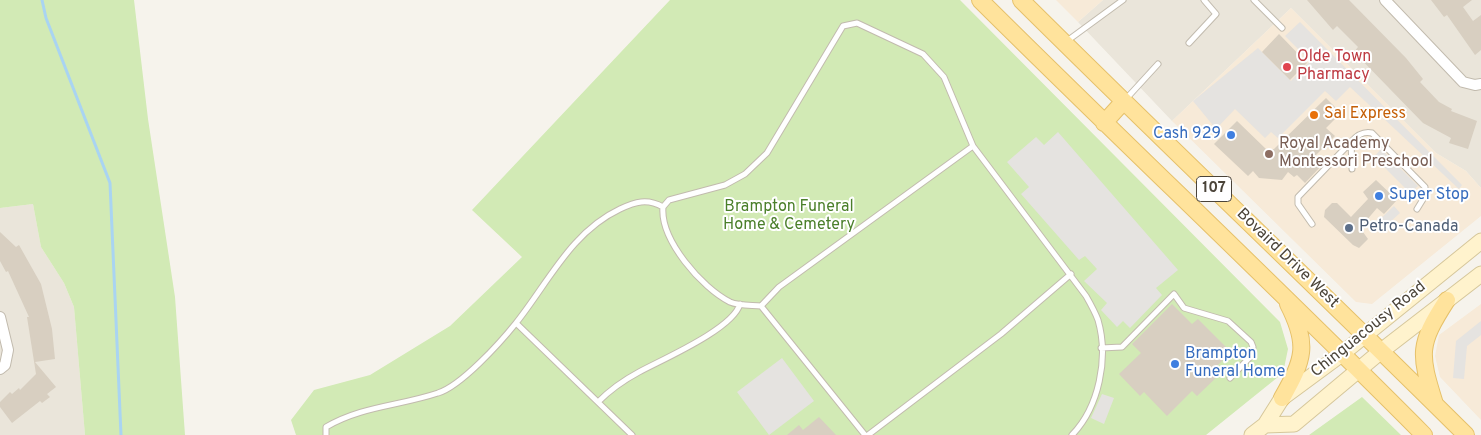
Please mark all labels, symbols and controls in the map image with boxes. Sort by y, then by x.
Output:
place label: Olde Town Pharmacy [1297,48,1371,86]
marker: Olde Town Pharmacy [1281,61,1293,73]
place label: Sai Express [1324,105,1406,125]
marker: Sai Express [1308,109,1320,121]
place label: Cash 929 [1153,125,1221,145]
marker: Cash 929 [1225,129,1237,141]
place label: Royal Academy Montessori Preschool [1279,135,1433,173]
marker: Royal Academy Montessori Preschool [1263,148,1275,160]
road number: 107 [1196,176,1232,202]
place label: Super Stop [1389,186,1469,206]
marker: Super Stop [1373,190,1385,202]
park label: Brampton Funeral Home & Cemetery [723,198,855,236]
street label: Bovaird Drive West [1232,205,1342,313]
place label: Petro-Canada [1359,218,1458,238]
marker: Petro-Canada [1343,222,1355,234]
street label: Chinguacousy Road [1308,278,1430,382]
place label: Brampton Funeral Home [1185,345,1285,383]
marker: Brampton Funeral Home [1169,358,1181,370]

